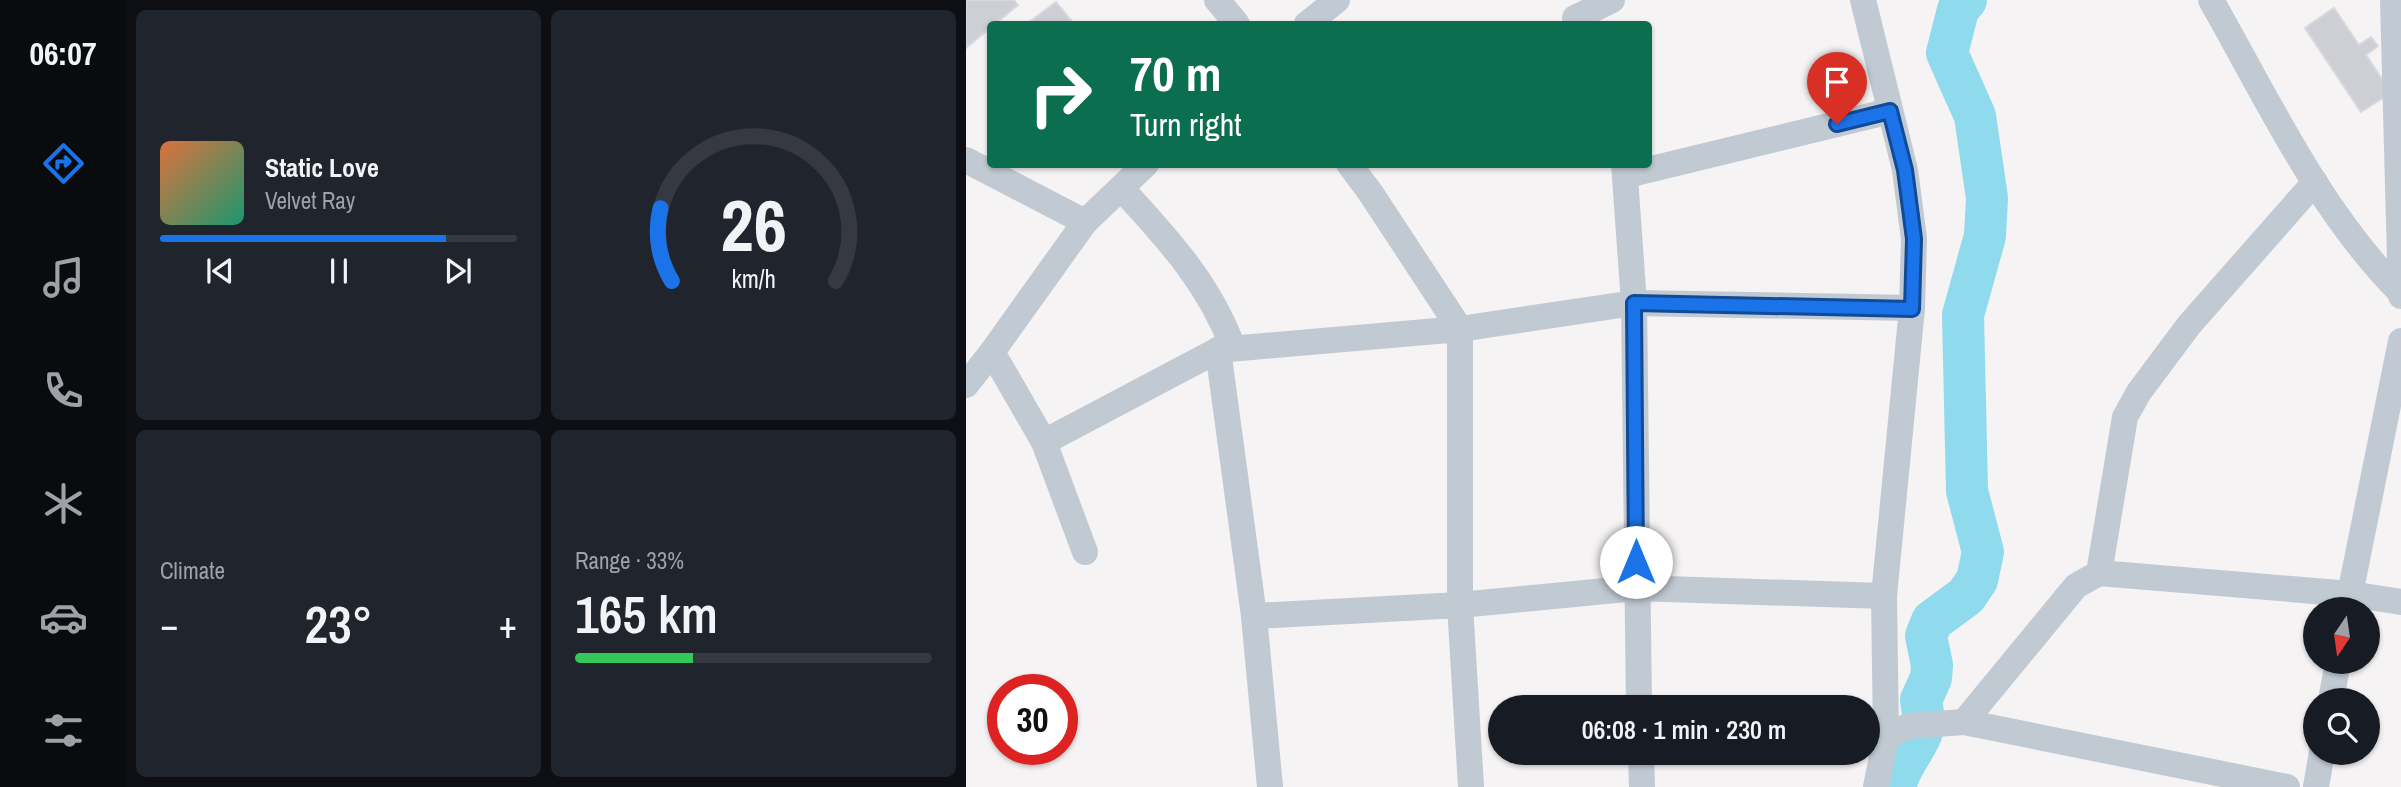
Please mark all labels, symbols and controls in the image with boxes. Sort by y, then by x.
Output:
text: 06:07 [29,32,97,75]
text: 70 m [1130,40,1222,106]
icon: right [1015,49,1106,140]
pin [1807,52,1867,124]
icon: arrive [1818,63,1856,101]
text: Turn right [1130,103,1242,146]
icon: directions [39,139,88,188]
text: Static Love [265,150,379,185]
text: 26 [720,177,787,275]
text: Velvet Ray [265,185,355,216]
icon: previous [201,252,239,290]
icon: pause [320,252,358,290]
icon: next [439,252,477,290]
icon: music [39,253,88,302]
text: km/h [731,262,776,296]
icon: phone [39,366,88,415]
icon: climate [39,479,88,528]
position arrow [1599,525,1673,599]
text: Range · 33% [575,545,684,576]
text: Climate [160,555,225,586]
text: 165 km [575,579,718,649]
text: 23° [304,589,373,659]
icon: car [39,593,88,642]
north arrow [2303,597,2380,674]
map controls [2303,597,2380,765]
text: − [160,599,178,650]
text: + [499,599,517,650]
speed limit sign: 30 [987,674,1078,765]
button: search [2303,688,2380,765]
icon: filters [39,706,88,755]
text: 06:08 · 1 min · 230 m [1582,712,1786,747]

